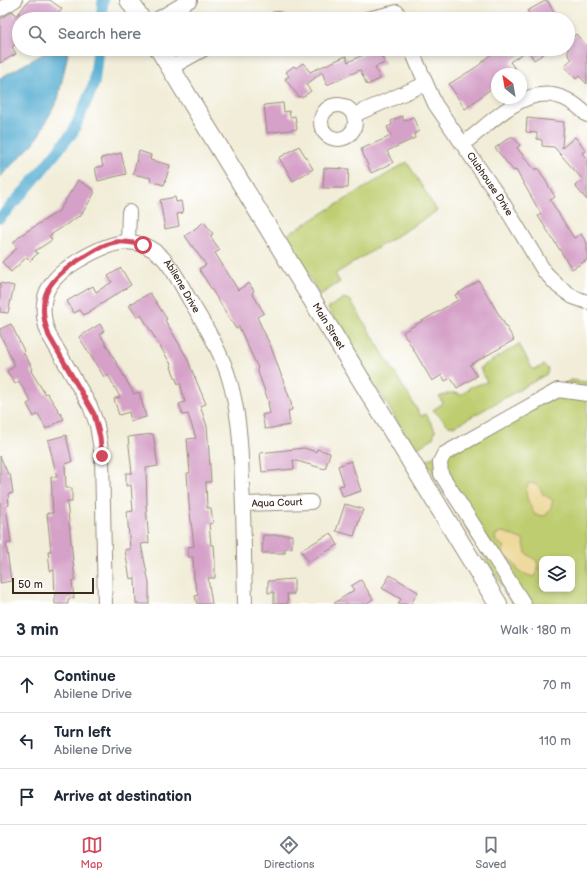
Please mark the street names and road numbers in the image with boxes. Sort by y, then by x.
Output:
street label: Clubhouse Drive [464,150,515,218]
street label: Abilene Drive [161,257,202,315]
street label: Main Street [310,301,347,352]
street label: Aqua Court [251,496,303,510]

